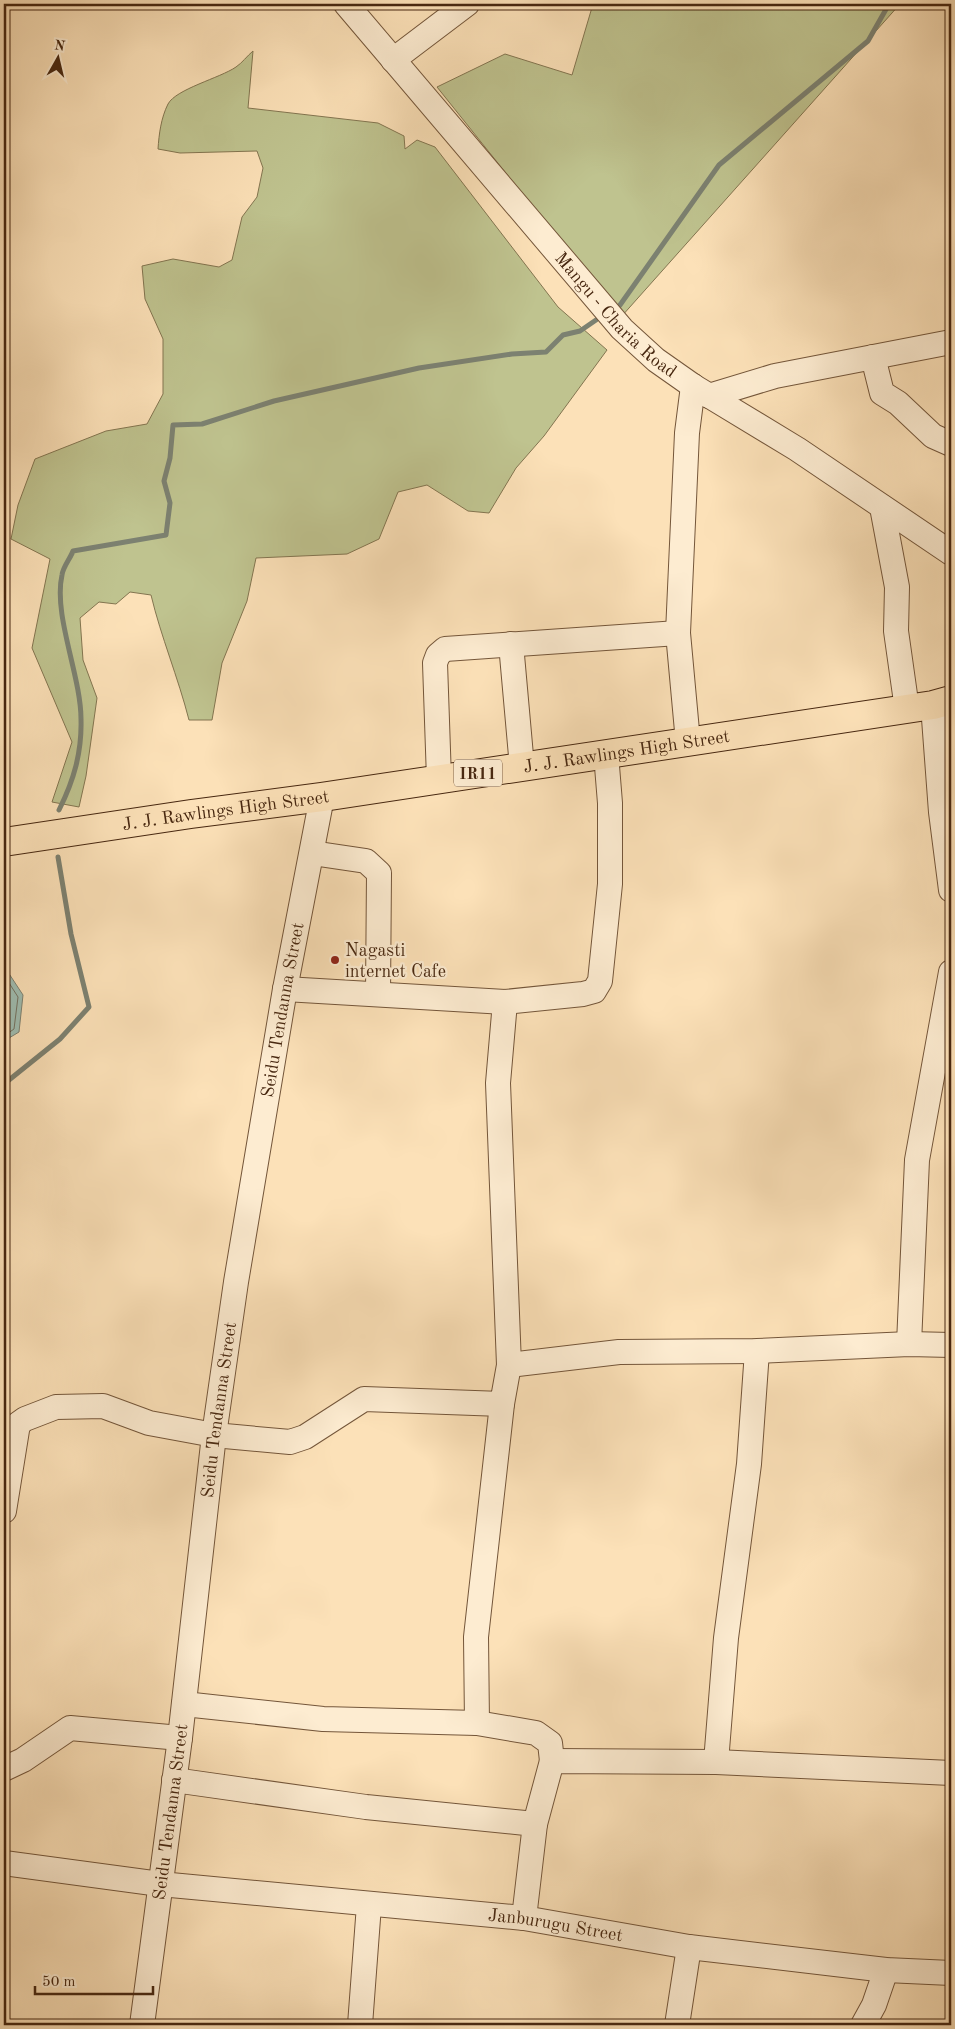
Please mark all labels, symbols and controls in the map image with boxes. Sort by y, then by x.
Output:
north arrow [32,32,82,82]
text: N [53,38,66,54]
street label: Mangu - Charia Road [551,249,679,381]
street label: J. J. Rawlings High Street [522,728,731,777]
road number: IR11 [454,760,502,786]
street label: J. J. Rawlings High Street [121,788,330,834]
street label: Seidu Tendanna Street [259,921,308,1099]
place label: Nagasti internet Cafe [345,942,446,981]
marker: Nagasti internet Cafe [329,954,341,966]
street label: Seidu Tendanna Street [199,1321,240,1499]
street label: Seidu Tendanna Street [151,1723,192,1901]
street label: Janburugu Street [487,1907,624,1945]
scale bar [35,1964,152,1996]
text: 50 m [42,1975,76,1990]

